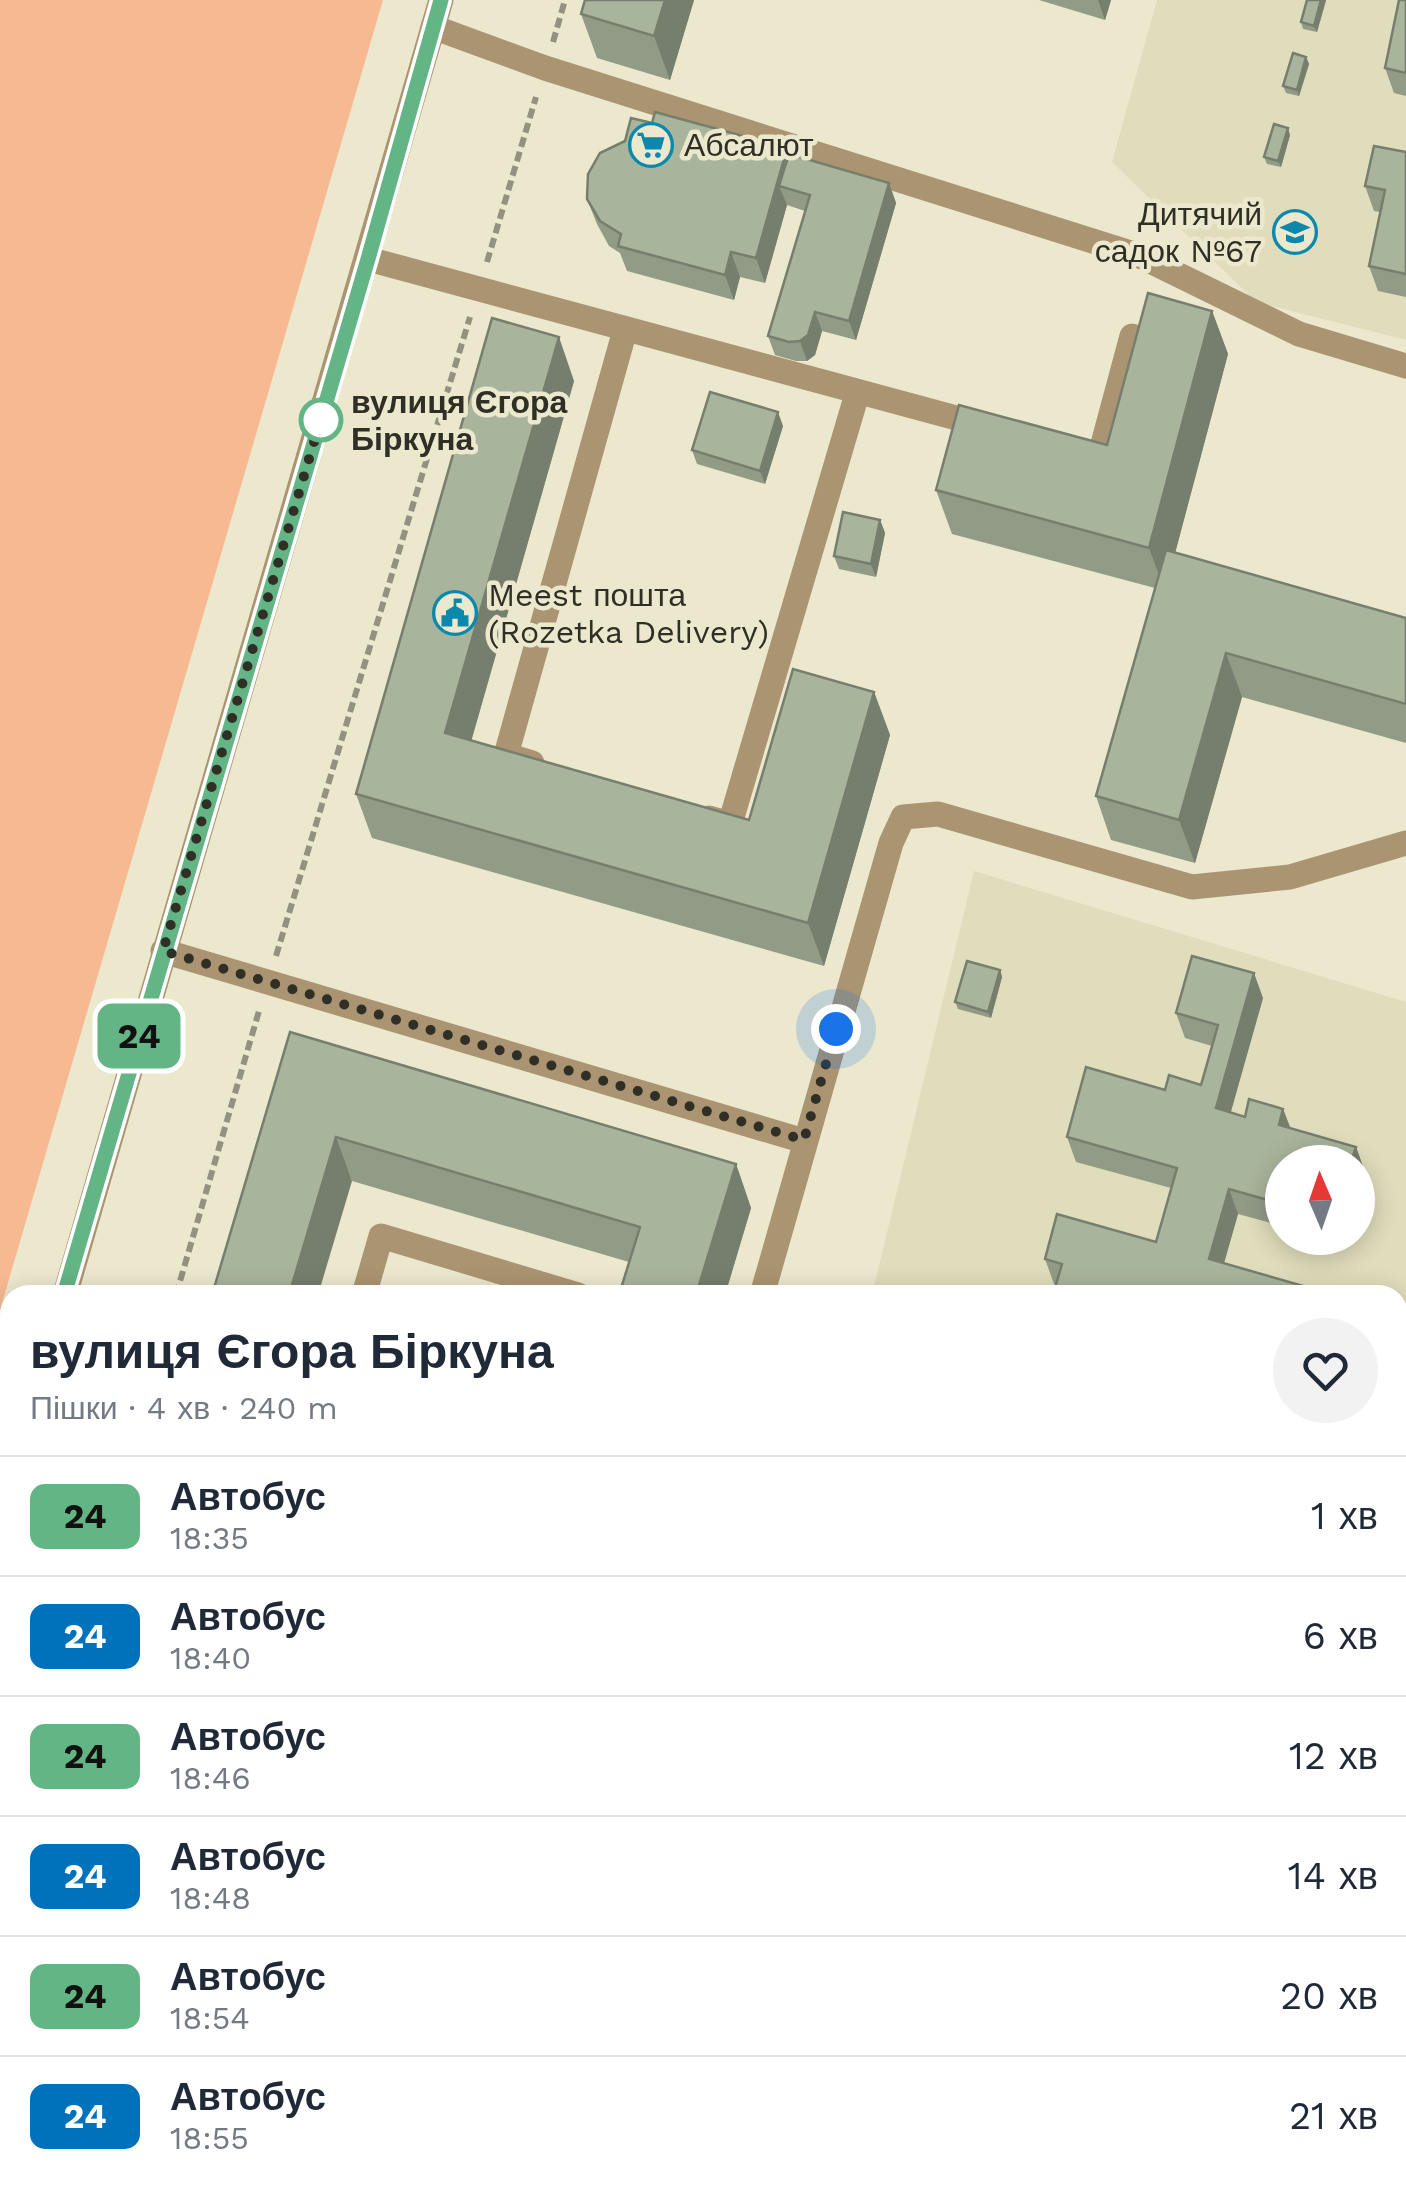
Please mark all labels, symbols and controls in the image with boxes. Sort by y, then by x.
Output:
supermarket icon: Абсалют [628,122,674,168]
place label: Абсалют [684,126,814,164]
place label: Дитячий садок №67 [1095,195,1262,270]
school or university icon: Дитячий садок №67 [1272,209,1318,255]
place label: вулиця Єгора Біркуна [351,383,568,458]
marker: вулиця Єгора Біркуна [300,399,342,441]
place label: Meest пошта (Rozetka Delivery) [488,576,769,651]
public building icon: Meest пошта (Rozetka Delivery) [432,590,478,636]
line badge: 24 [94,1004,184,1068]
your location [811,1004,861,1054]
text: 24 [117,1015,161,1057]
north arrow [1265,1145,1375,1255]
map controls [1265,1145,1375,1255]
button: heart [1273,1318,1378,1423]
text: вулиця Єгора Біркуна [30,1323,554,1380]
text: Пішки · 4 хв · 240 m [30,1389,338,1427]
text: Автобус [170,1475,326,1519]
text: 1 хв [1311,1494,1378,1538]
text: 24 [63,1495,107,1537]
text: 18:35 [170,1519,249,1557]
text: Автобус [170,1595,326,1639]
text: 6 хв [1303,1614,1378,1658]
text: 24 [63,1615,107,1657]
text: 18:40 [170,1639,251,1677]
text: Автобус [170,1715,326,1759]
text: 12 хв [1289,1734,1378,1778]
text: 24 [63,1735,107,1777]
text: 18:46 [170,1759,251,1797]
text: Автобус [170,1835,326,1879]
text: 14 хв [1288,1854,1378,1898]
text: 24 [63,1855,107,1897]
text: 18:48 [170,1879,251,1917]
text: Автобус [170,1955,326,1999]
text: 20 хв [1280,1974,1378,2018]
text: 24 [63,1975,107,2017]
text: 18:54 [170,1999,250,2037]
text: Автобус [170,2075,326,2119]
text: 21 хв [1289,2094,1378,2138]
text: 24 [63,2095,107,2137]
text: 18:55 [170,2119,249,2157]

